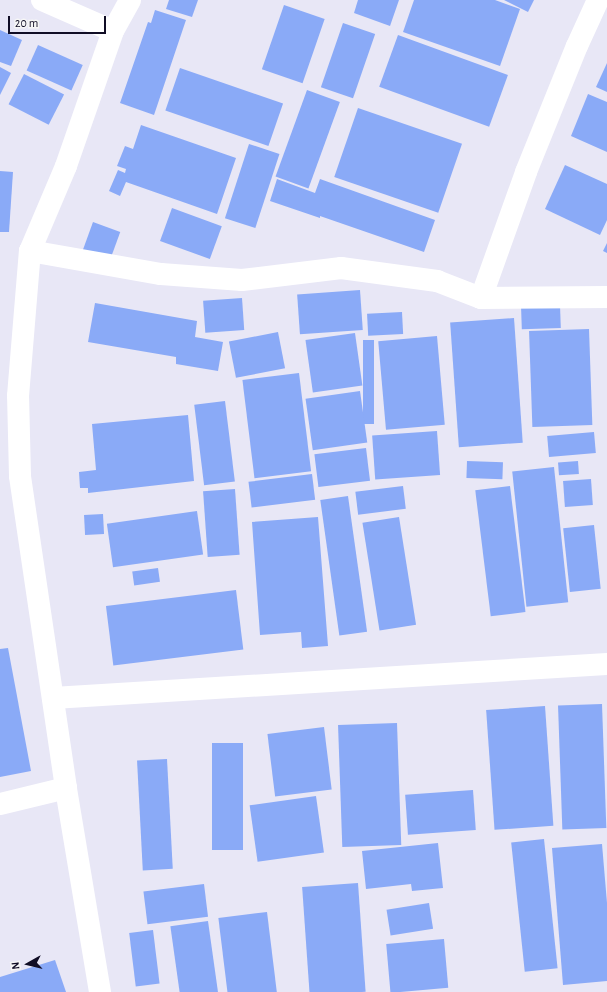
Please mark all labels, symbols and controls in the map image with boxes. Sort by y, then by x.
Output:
scale bar [10,8,108,34]
text: 20 m [15,17,38,29]
north arrow [8,944,48,984]
text: N [10,961,22,970]

